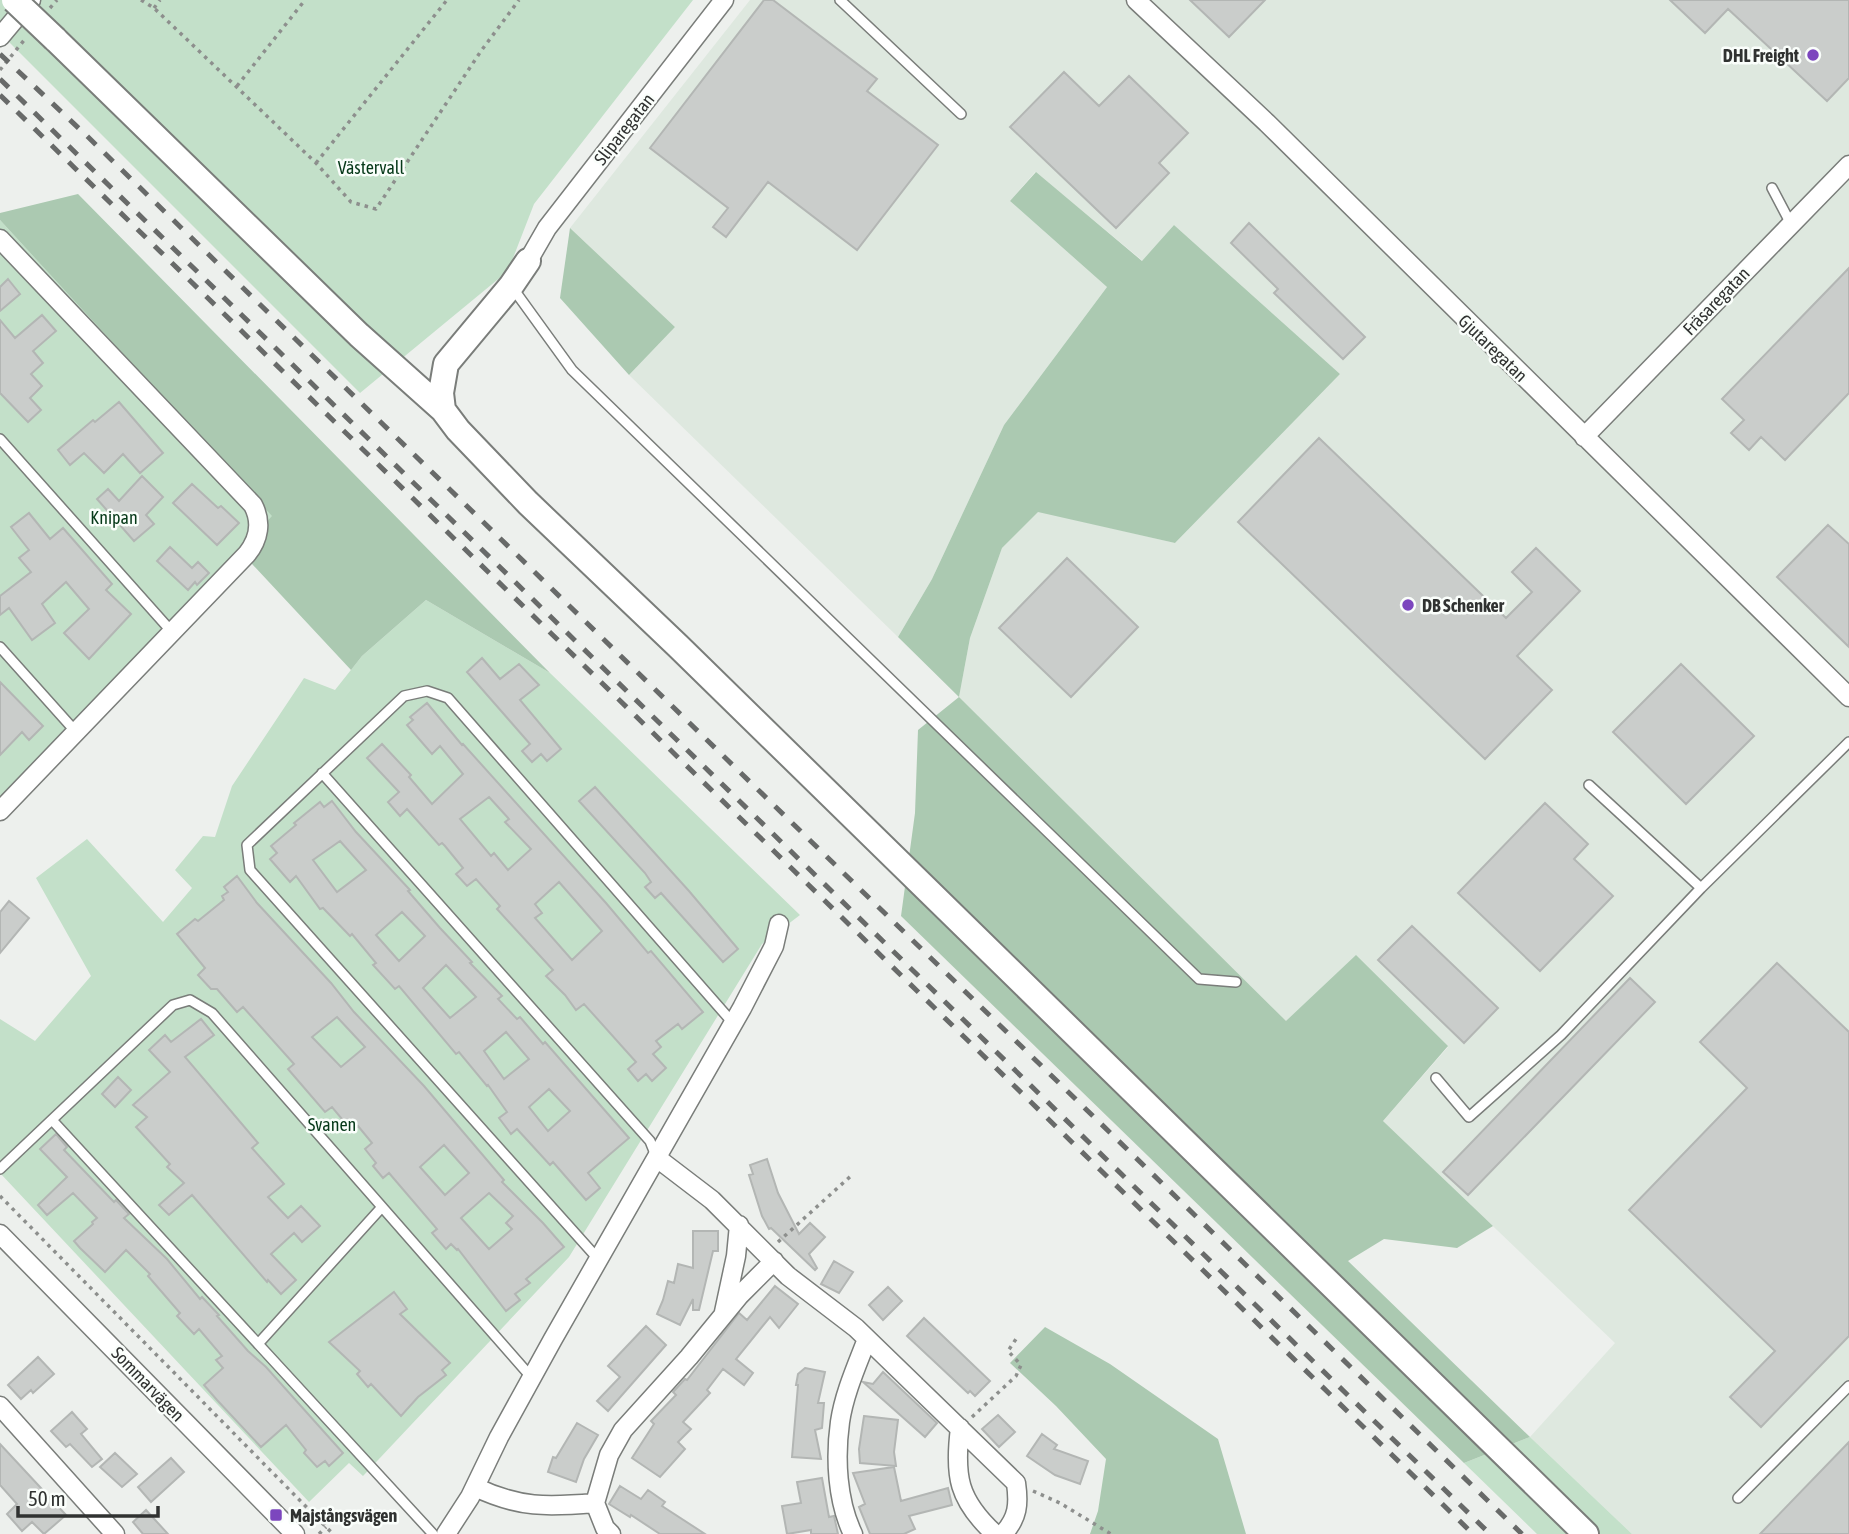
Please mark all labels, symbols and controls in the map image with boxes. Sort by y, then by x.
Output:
place label: DHL Freight [1723,45,1800,66]
marker: DHL Freight [1805,47,1821,63]
street label: Sliparegatan [590,89,658,169]
park label: Västervall [338,157,405,178]
street label: Fräsaregatan [1678,263,1754,339]
street label: Gjutaregatan [1454,310,1532,386]
park label: Knipan [90,507,138,528]
place label: DB Schenker [1422,595,1505,616]
marker: DB Schenker [1400,597,1416,613]
park label: Svanen [308,1114,356,1135]
street label: Sommarvägen [107,1342,189,1426]
scale bar [18,1474,158,1518]
text: 50 m [28,1486,66,1510]
place label: Majstångsvägen [290,1505,397,1526]
marker: Majstångsvägen [268,1507,284,1523]

